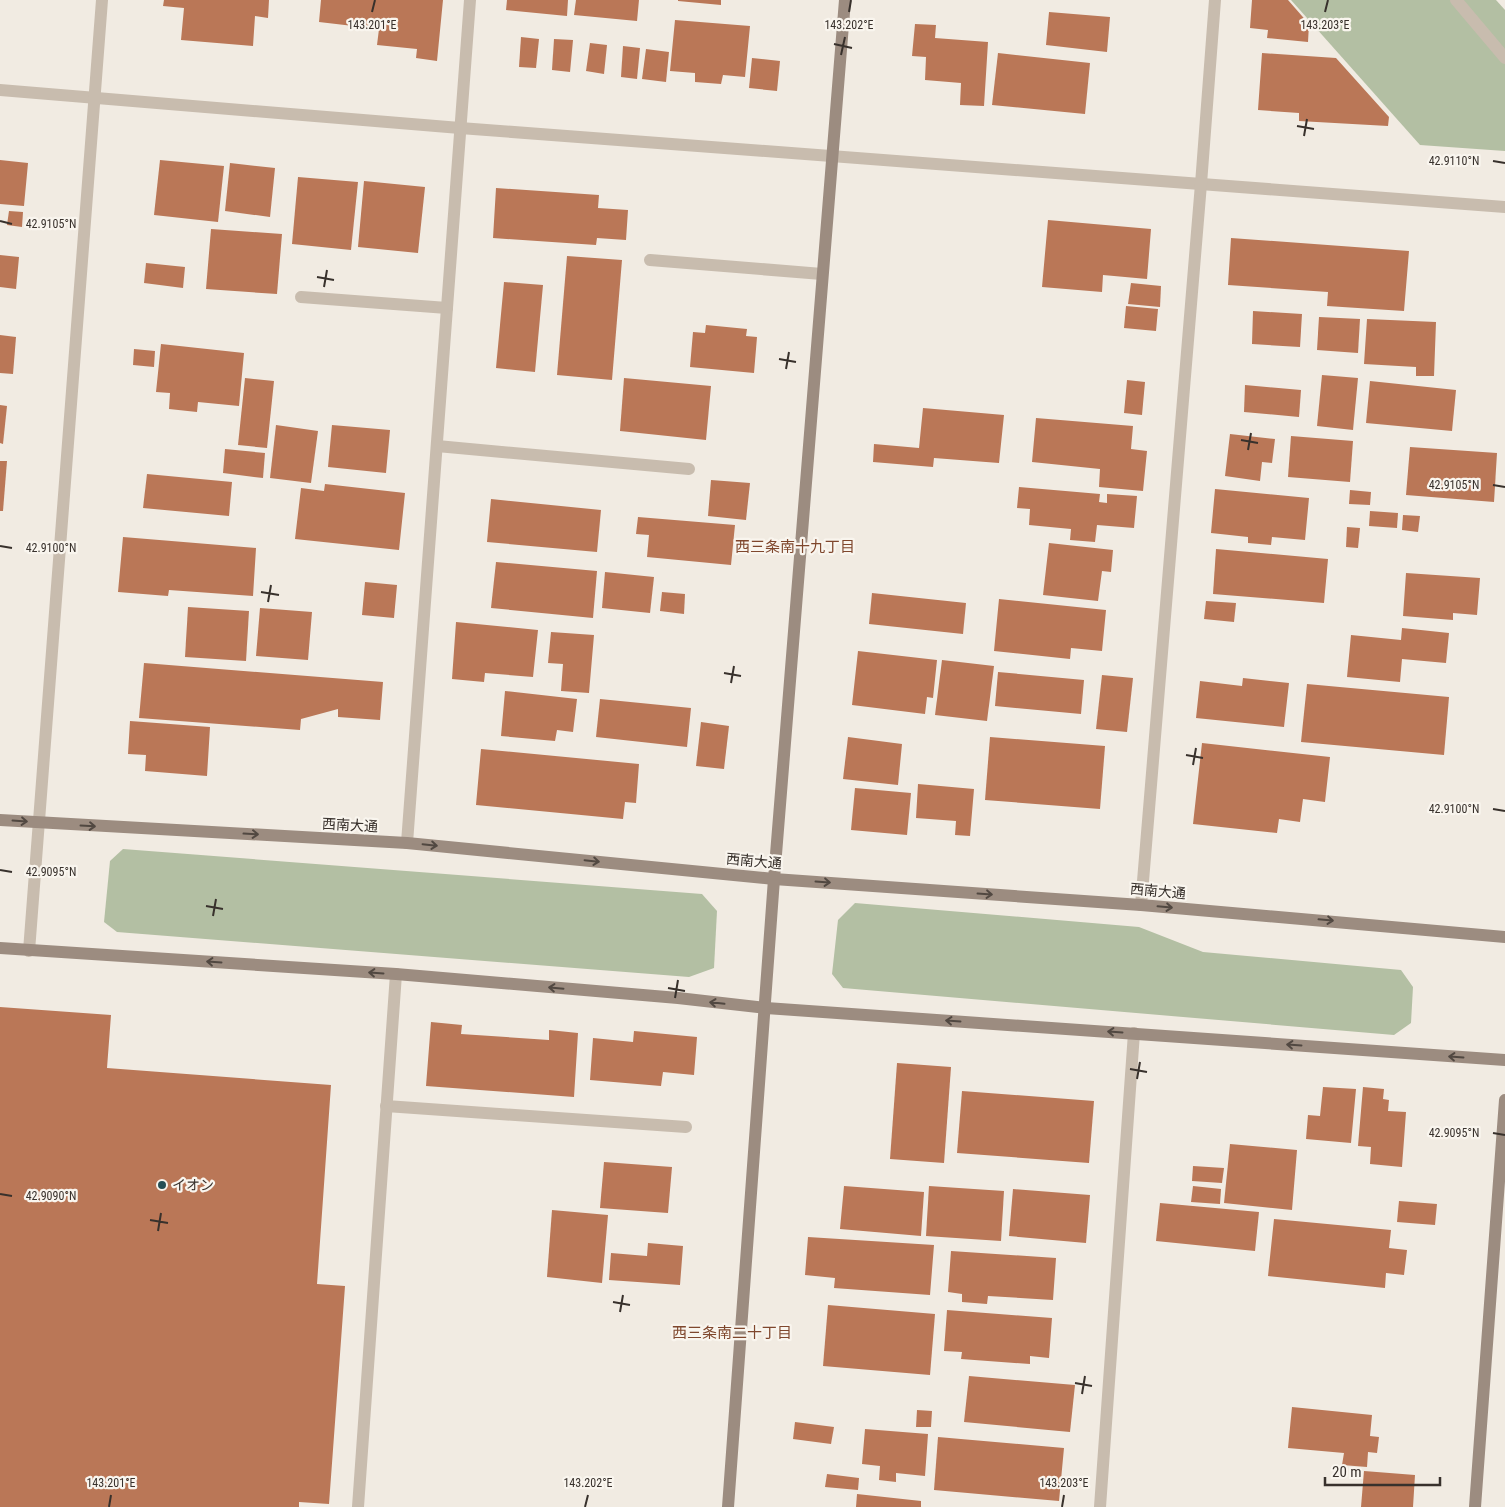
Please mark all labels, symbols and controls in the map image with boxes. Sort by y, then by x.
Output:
text: 143.201°E [347,18,397,32]
text: 143.202°E [824,18,874,32]
text: 143.203°E [1300,18,1350,32]
text: 42.9110°N [1429,154,1479,168]
text: 42.9105°N [26,217,76,231]
text: 42.9105°N [1429,478,1479,492]
district label: 西三条南十九丁目 [735,538,855,556]
text: 42.9100°N [26,541,76,555]
text: 42.9100°N [1429,802,1479,816]
street label: 西南大通 [322,816,378,834]
one-way arrow [12,817,28,826]
one-way arrow [80,821,96,830]
one-way arrow [242,830,258,839]
one-way arrow [422,840,438,850]
street label: 西南大通 [725,851,783,871]
one-way arrow [584,856,600,866]
text: 42.9095°N [26,865,76,879]
one-way arrow [815,878,831,887]
street label: 西南大通 [1129,881,1187,901]
one-way arrow [977,889,993,899]
one-way arrow [1156,902,1172,912]
one-way arrow [1318,916,1334,925]
one-way arrow [206,958,222,967]
one-way arrow [368,968,384,977]
one-way arrow [548,983,564,993]
one-way arrow [710,998,726,1008]
one-way arrow [945,1016,961,1026]
one-way arrow [1107,1027,1123,1037]
one-way arrow [1287,1041,1303,1050]
one-way arrow [1449,1052,1465,1062]
text: 42.9095°N [1429,1126,1479,1140]
place label: イオン [172,1177,214,1193]
marker: イオン [156,1179,168,1191]
text: 42.9090°N [26,1189,76,1203]
district label: 西三条南二十丁目 [672,1324,792,1342]
scale bar [1325,1454,1440,1486]
text: 20 m [1332,1463,1362,1481]
text: 143.201°E [86,1476,136,1490]
text: 143.202°E [563,1476,613,1490]
text: 143.203°E [1039,1476,1089,1490]

